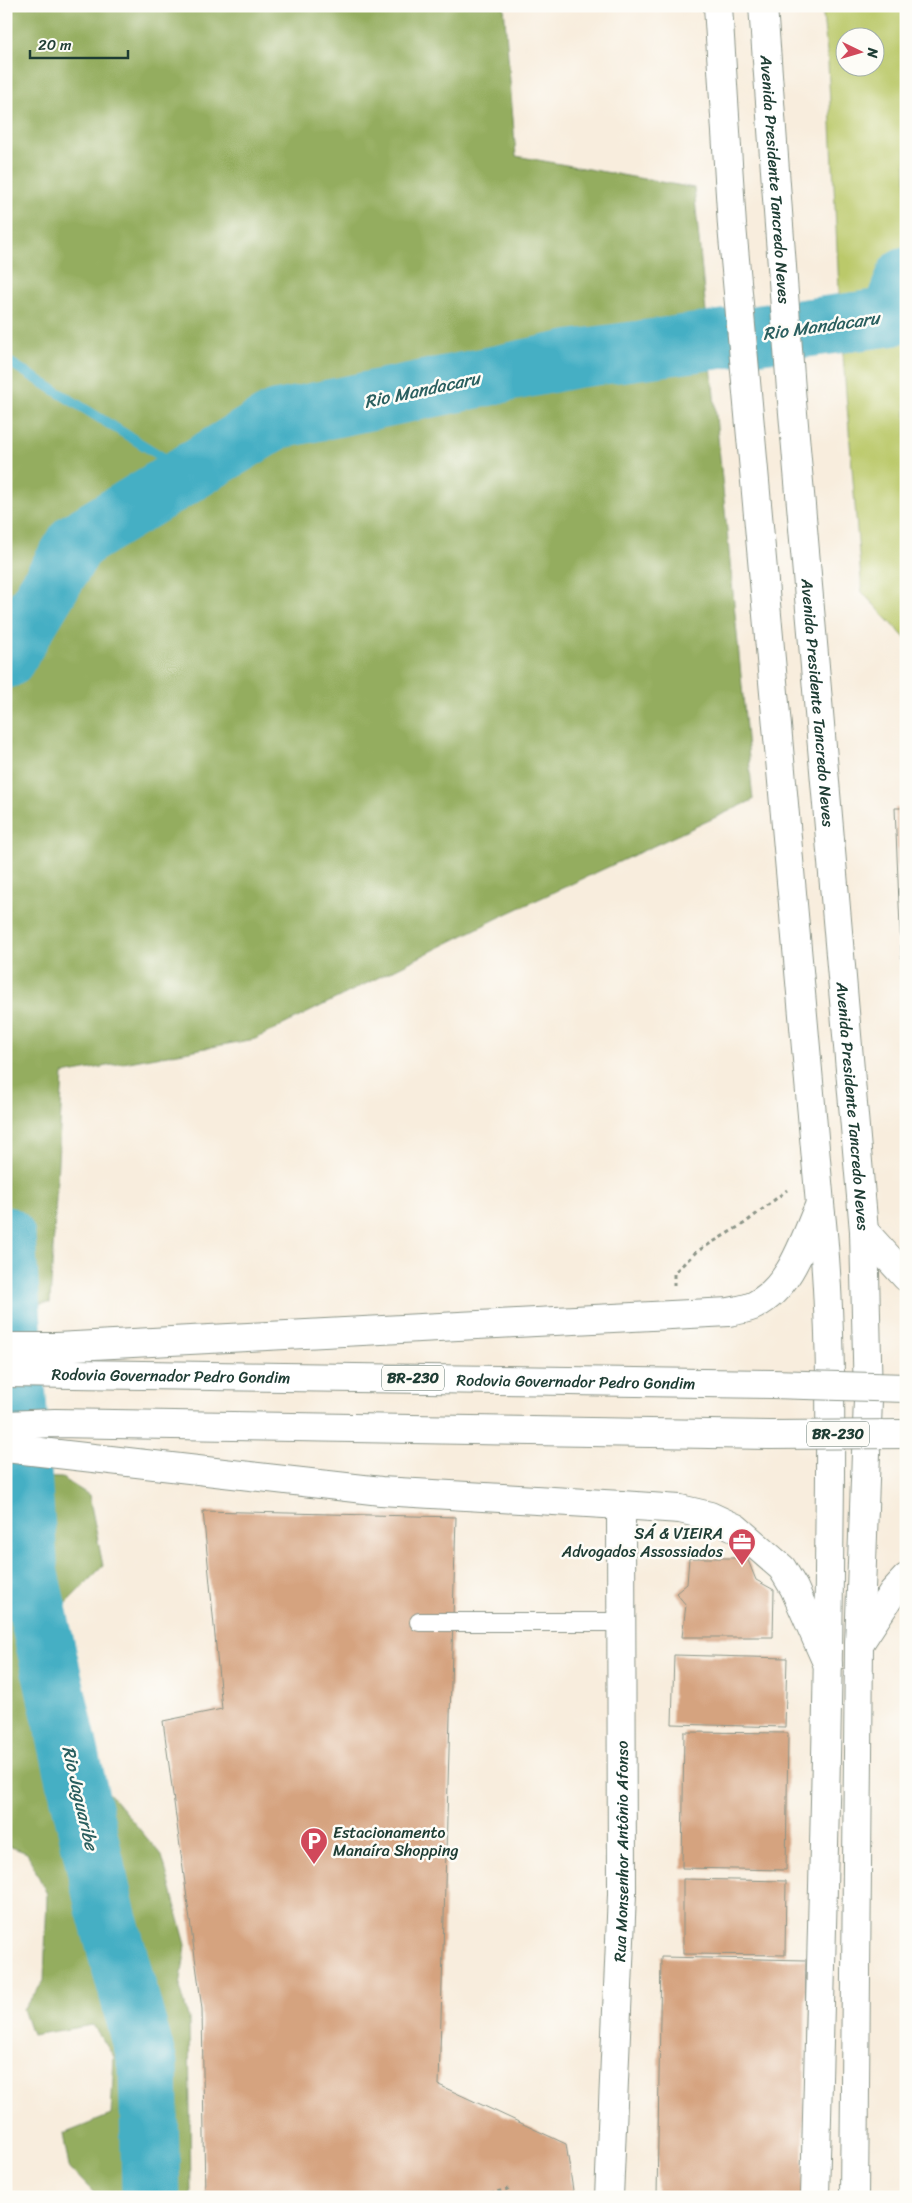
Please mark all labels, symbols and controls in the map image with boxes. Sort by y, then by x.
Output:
scale bar [30,28,128,60]
north arrow [834,28,884,78]
text: 20 m [38,32,72,58]
text: N [860,46,885,59]
street label: Avenida Presidente Tancredo Neves [752,53,799,306]
water label: Rio Mandacaru [761,302,884,350]
water label: Rio Mandacaru [361,362,485,418]
street label: Avenida Presidente Tancredo Neves [792,576,843,829]
street label: Avenida Presidente Tancredo Neves [827,980,878,1232]
street label: Rodovia Governador Pedro Gondim [51,1360,291,1392]
street label: Rodovia Governador Pedro Gondim [456,1365,696,1398]
road number: BR-230 [382,1366,444,1390]
road number: BR-230 [807,1422,869,1446]
place label: SÁ & VIEIRA Advogados Assossiados [561,1519,724,1566]
office icon: SÁ & VIEIRA Advogados Assossiados [727,1527,757,1566]
street label: Rua Monsenhor Antônio Afonso [605,1740,637,1963]
water label: Rio Jaguaribe [52,1743,108,1855]
place label: Estacionamento Manaíra Shopping [333,1818,459,1865]
parking icon: Estacionamento Manaíra Shopping [299,1826,329,1865]

